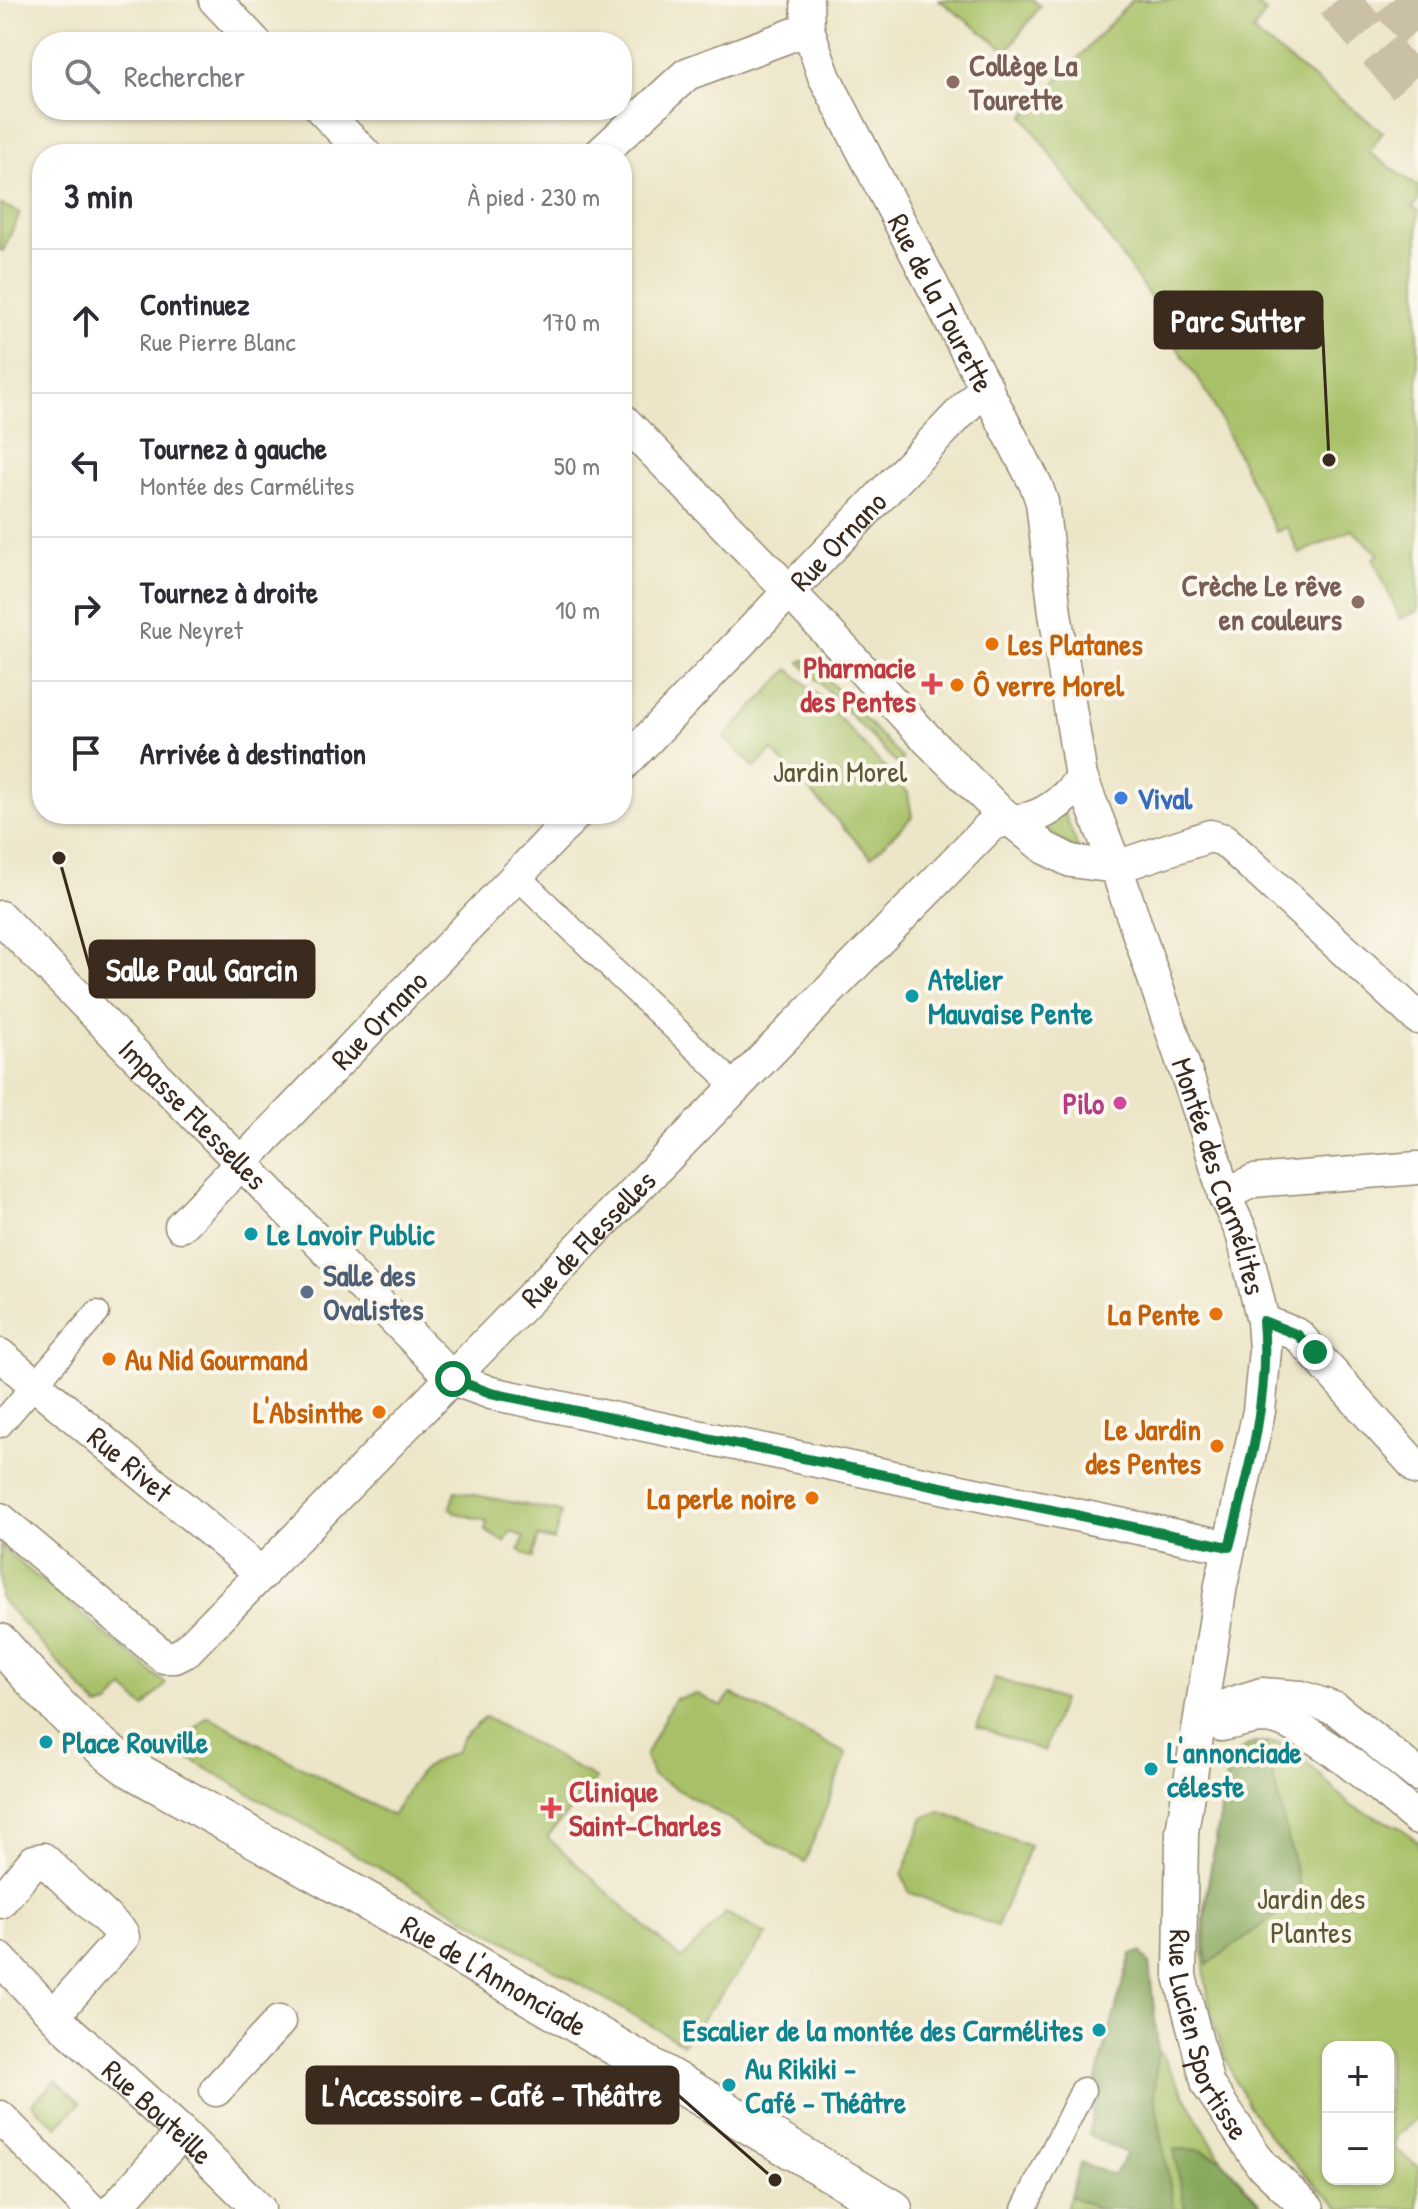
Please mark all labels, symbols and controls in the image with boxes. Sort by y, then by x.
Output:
search box [32,32,632,120]
place label: Collège La Tourette [968,45,1078,119]
icon: search [60,54,104,98]
text: Rechercher [124,56,245,96]
marker: Collège La Tourette [944,73,962,91]
text: 3 min [64,173,133,219]
text: À pied · 230 m [468,179,600,214]
street label: Rue de la Tourette [879,206,1004,399]
text: Continuez [140,284,249,324]
callout: Parc Sutter [1155,292,1322,348]
icon: ahead [64,299,108,343]
text: Parc Sutter [1171,299,1306,342]
text: 170 m [542,304,600,339]
text: Rue Pierre Blanc [140,324,296,359]
text: Tournez à gauche [140,428,327,468]
icon: left [64,443,108,487]
text: 50 m [554,448,600,483]
text: Montée des Carmélites [140,468,354,503]
street label: Rue Ornano [781,482,895,599]
place label: Crèche Le rêve en couleurs [1182,565,1342,639]
text: Tournez à droite [140,572,318,612]
icon: right [64,587,108,631]
text: 10 m [555,592,600,627]
marker: Crèche Le rêve en couleurs [1349,593,1367,611]
text: Rue Neyret [140,612,243,647]
place label: Les Platanes [1008,624,1143,664]
marker: Les Platanes [983,635,1001,653]
place label: Pharmacie des Pentes [800,647,916,721]
place label: Ô verre Morel [973,665,1125,705]
marker: Pharmacie des Pentes [923,675,941,693]
marker: Ô verre Morel [948,676,966,694]
icon: arrive [64,731,108,775]
text: Arrivée à destination [140,733,366,773]
park label: Jardin Morel [773,751,907,791]
place label: Vival [1137,778,1193,818]
marker: Vival [1112,789,1130,807]
callout: Salle Paul Garcin [90,941,314,997]
text: Salle Paul Garcin [106,948,298,991]
place label: Atelier Mauvaise Pente [928,959,1093,1033]
street label: Rue Ornano [322,961,436,1078]
marker: Atelier Mauvaise Pente [903,987,921,1005]
street label: Impasse Flesselles [110,1030,276,1198]
street label: Montée des Carmélites [1162,1052,1276,1298]
place label: Pilo [1063,1083,1104,1123]
marker: Pilo [1111,1094,1129,1112]
street label: Rue de Flesselles [512,1161,664,1316]
place label: Le Lavoir Public [267,1214,435,1254]
marker: Le Lavoir Public [242,1225,260,1243]
place label: Salle des Ovalistes [323,1255,424,1329]
marker: Salle des Ovalistes [298,1283,316,1301]
place label: La Pente [1108,1294,1200,1334]
marker: La Pente [1207,1305,1225,1323]
route end [1297,1334,1333,1370]
place label: Au Nid Gourmand [125,1339,308,1379]
marker: Au Nid Gourmand [100,1350,118,1368]
route start [435,1361,471,1397]
place label: L'Absinthe [253,1392,363,1432]
marker: L'Absinthe [370,1403,388,1421]
place label: Le Jardin des Pentes [1085,1409,1201,1483]
street label: Rue Rivet [80,1417,182,1512]
marker: Le Jardin des Pentes [1208,1437,1226,1455]
place label: La perle noire [647,1478,796,1519]
marker: La perle noire [803,1489,821,1507]
place label: Place Rouville [62,1722,208,1762]
place label: L'annonciade céleste [1167,1732,1301,1806]
marker: Place Rouville [37,1733,55,1751]
marker: L'annonciade céleste [1142,1760,1160,1778]
place label: Clinique Saint-Charles [569,1771,722,1845]
marker: Clinique Saint-Charles [540,1797,562,1819]
park label: Jardin des Plantes [1257,1878,1365,1952]
street label: Rue de l'Annonciade [394,1905,595,2045]
street label: Rue Lucien Sportisse [1160,1929,1259,2147]
place label: Escalier de la montée des Carmélites [683,2010,1083,2050]
marker: Escalier de la montée des Carmélites [1090,2021,1108,2039]
map controls [1322,2041,1394,2185]
button: + [1322,2041,1394,2113]
place label: Au Rikiki - Café - Théâtre [745,2048,906,2122]
street label: Rue Bouteille [94,2050,222,2173]
callout: L'Accessoire - Café - Théâtre [307,2067,678,2123]
text: L'Accessoire - Café - Théâtre [322,2073,662,2116]
marker: Au Rikiki - Café - Théâtre [720,2076,738,2094]
button: − [1322,2113,1394,2185]

